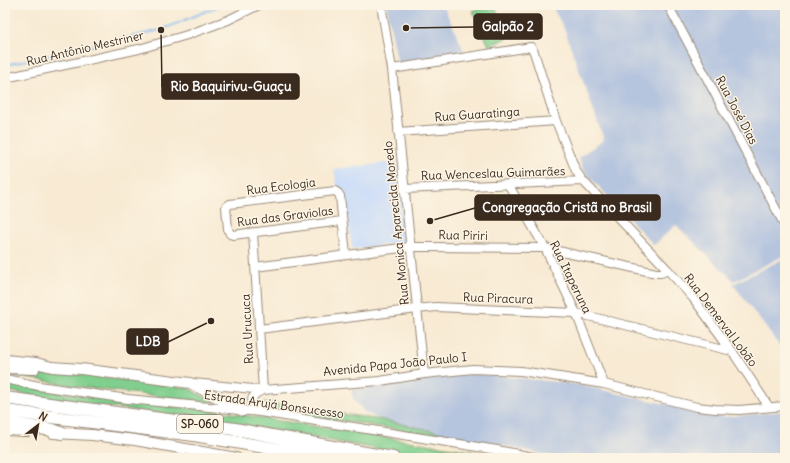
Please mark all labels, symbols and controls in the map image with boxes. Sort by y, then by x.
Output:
callout: Galpão 2 [474,14,542,39]
text: Galpão 2 [482,18,534,35]
street label: Rua Antônio Mestriner [25,27,145,69]
street label: Rua José Dias [713,73,761,147]
callout: Rio Baquirivu-Guaçu [162,74,299,99]
text: Rio Baquirivu-Guaçu [170,78,292,95]
street label: Rua Guaratinga [434,104,520,124]
street label: Rua Monica Aparecida Moredo [380,140,412,306]
street label: Rua Wenceslau Guimarães [421,163,565,183]
street label: Rua Ecologia [246,174,317,198]
callout: Congregação Cristã no Brasil [475,195,660,220]
text: Congregação Cristã no Brasil [482,199,652,216]
street label: Rua das Graviolas [236,203,334,229]
street label: Rua Piriri [438,227,488,243]
street label: Rua Itaperuna [547,238,595,316]
street label: Rua Demerval Lobão [681,271,761,370]
street label: Rua Piracura [463,289,534,307]
street label: Rua Urucuca [238,293,256,364]
callout: LDB [127,329,168,354]
text: LDB [136,333,161,350]
street label: Avenida Papa João Paulo I [323,349,467,379]
street label: Estrada Arujá Bonsucesso [203,387,345,421]
north arrow [18,405,58,445]
text: N [36,408,50,424]
road number: SP-060 [177,415,223,433]

